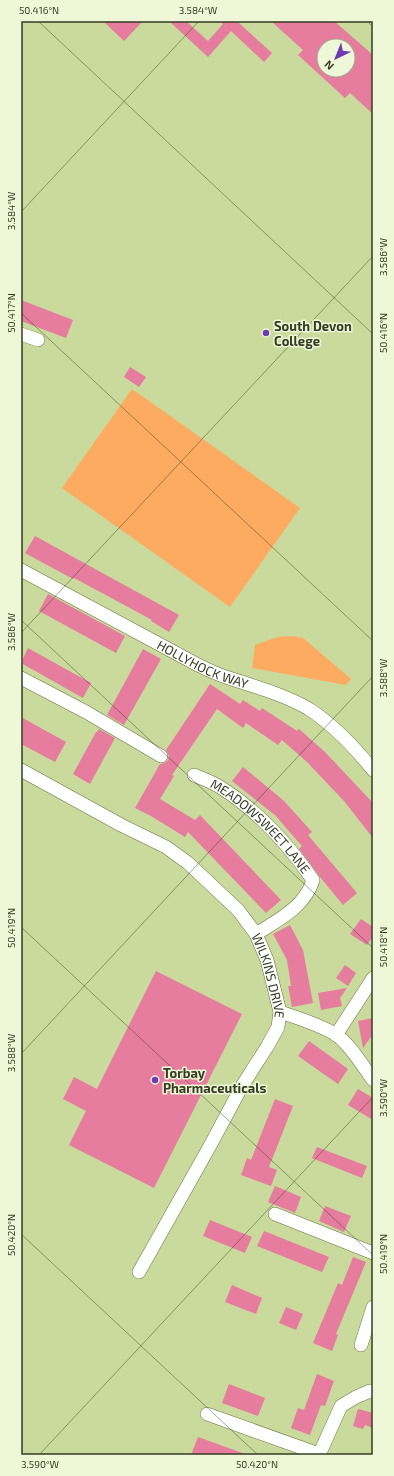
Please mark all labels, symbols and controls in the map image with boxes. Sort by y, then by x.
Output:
text: 50.416°N [19,4,59,16]
text: 3.584°W [179,4,218,16]
north arrow [316,38,356,78]
text: N [321,58,336,73]
text: 3.584°W [5,191,17,230]
text: 3.586°W [377,237,389,276]
text: 50.417°N [5,293,17,333]
text: 50.416°N [377,313,389,353]
place label: South Devon College [274,318,352,349]
marker: South Devon College [261,328,271,338]
text: 3.586°W [5,612,17,651]
street label: HOLLYHOCK WAY [154,637,251,692]
text: 3.588°W [377,658,389,697]
street label: MEADOWSWEET LANE [208,775,314,877]
text: 50.419°N [5,908,17,948]
text: 50.418°N [377,927,389,967]
street label: WILKINS DRIVE [249,931,288,1019]
text: 3.588°W [5,1033,17,1072]
place label: Torbay Pharmaceuticals [163,1065,266,1096]
marker: Torbay Pharmaceuticals [150,1075,160,1085]
text: 3.590°W [377,1078,389,1117]
text: 50.420°N [5,1214,17,1256]
text: 50.419°N [377,1234,389,1274]
text: 3.590°W [21,1458,60,1470]
text: 50.420°N [236,1458,278,1470]

